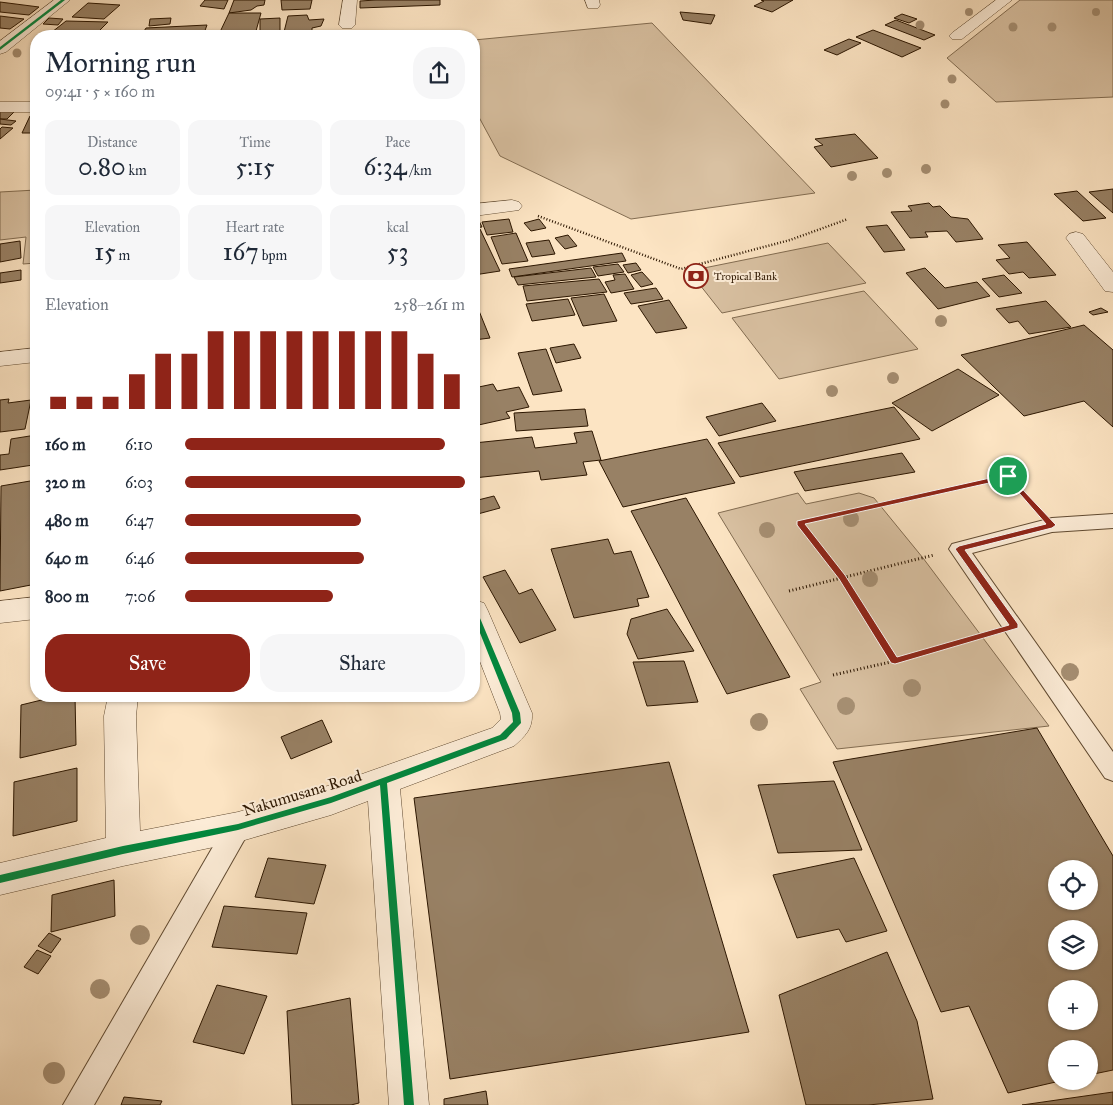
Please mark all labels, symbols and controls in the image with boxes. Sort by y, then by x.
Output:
text: Morning run [45,45,196,80]
button: share [413,47,465,99]
text: 09:41 · 5 × 160 m [45,82,155,101]
text: Distance [87,134,137,151]
text: Time [239,134,270,151]
text: Pace [385,134,410,151]
text: 0.80 [78,151,125,182]
text: 5:15 [235,151,275,182]
text: 6:34 [364,151,407,182]
text: km [125,162,147,179]
text: /km [407,162,432,179]
text: Elevation [85,219,140,236]
text: Heart rate [226,219,284,236]
text: kcal [387,219,409,236]
text: 15 [94,236,116,267]
text: 167 [223,236,259,267]
text: 53 [387,236,408,267]
text: m [116,247,130,264]
text: bpm [259,247,287,264]
bank icon: Tropical Bank [683,263,709,289]
place label: Tropical Bank [714,270,778,283]
text: Elevation [45,295,109,314]
text: 258–261 m [394,295,465,314]
text: 160 m [45,435,86,454]
text: 6:10 [125,435,153,454]
pin [987,455,1029,497]
icon: arrive [994,462,1022,490]
text: 320 m [45,473,86,492]
text: 6:03 [125,473,153,492]
text: 480 m [45,511,89,530]
text: 6:47 [125,511,154,530]
text: 640 m [45,549,88,568]
text: 6:46 [125,549,154,568]
text: 800 m [45,587,89,606]
text: 7:06 [125,587,155,606]
button: Save [45,634,250,692]
button: Share [260,634,465,692]
street label: Nakumusana Road [240,766,364,820]
map controls [1048,860,1098,1090]
button: locate [1048,860,1098,910]
button: layers [1048,920,1098,970]
button: + [1048,980,1098,1030]
button: − [1048,1040,1098,1090]

